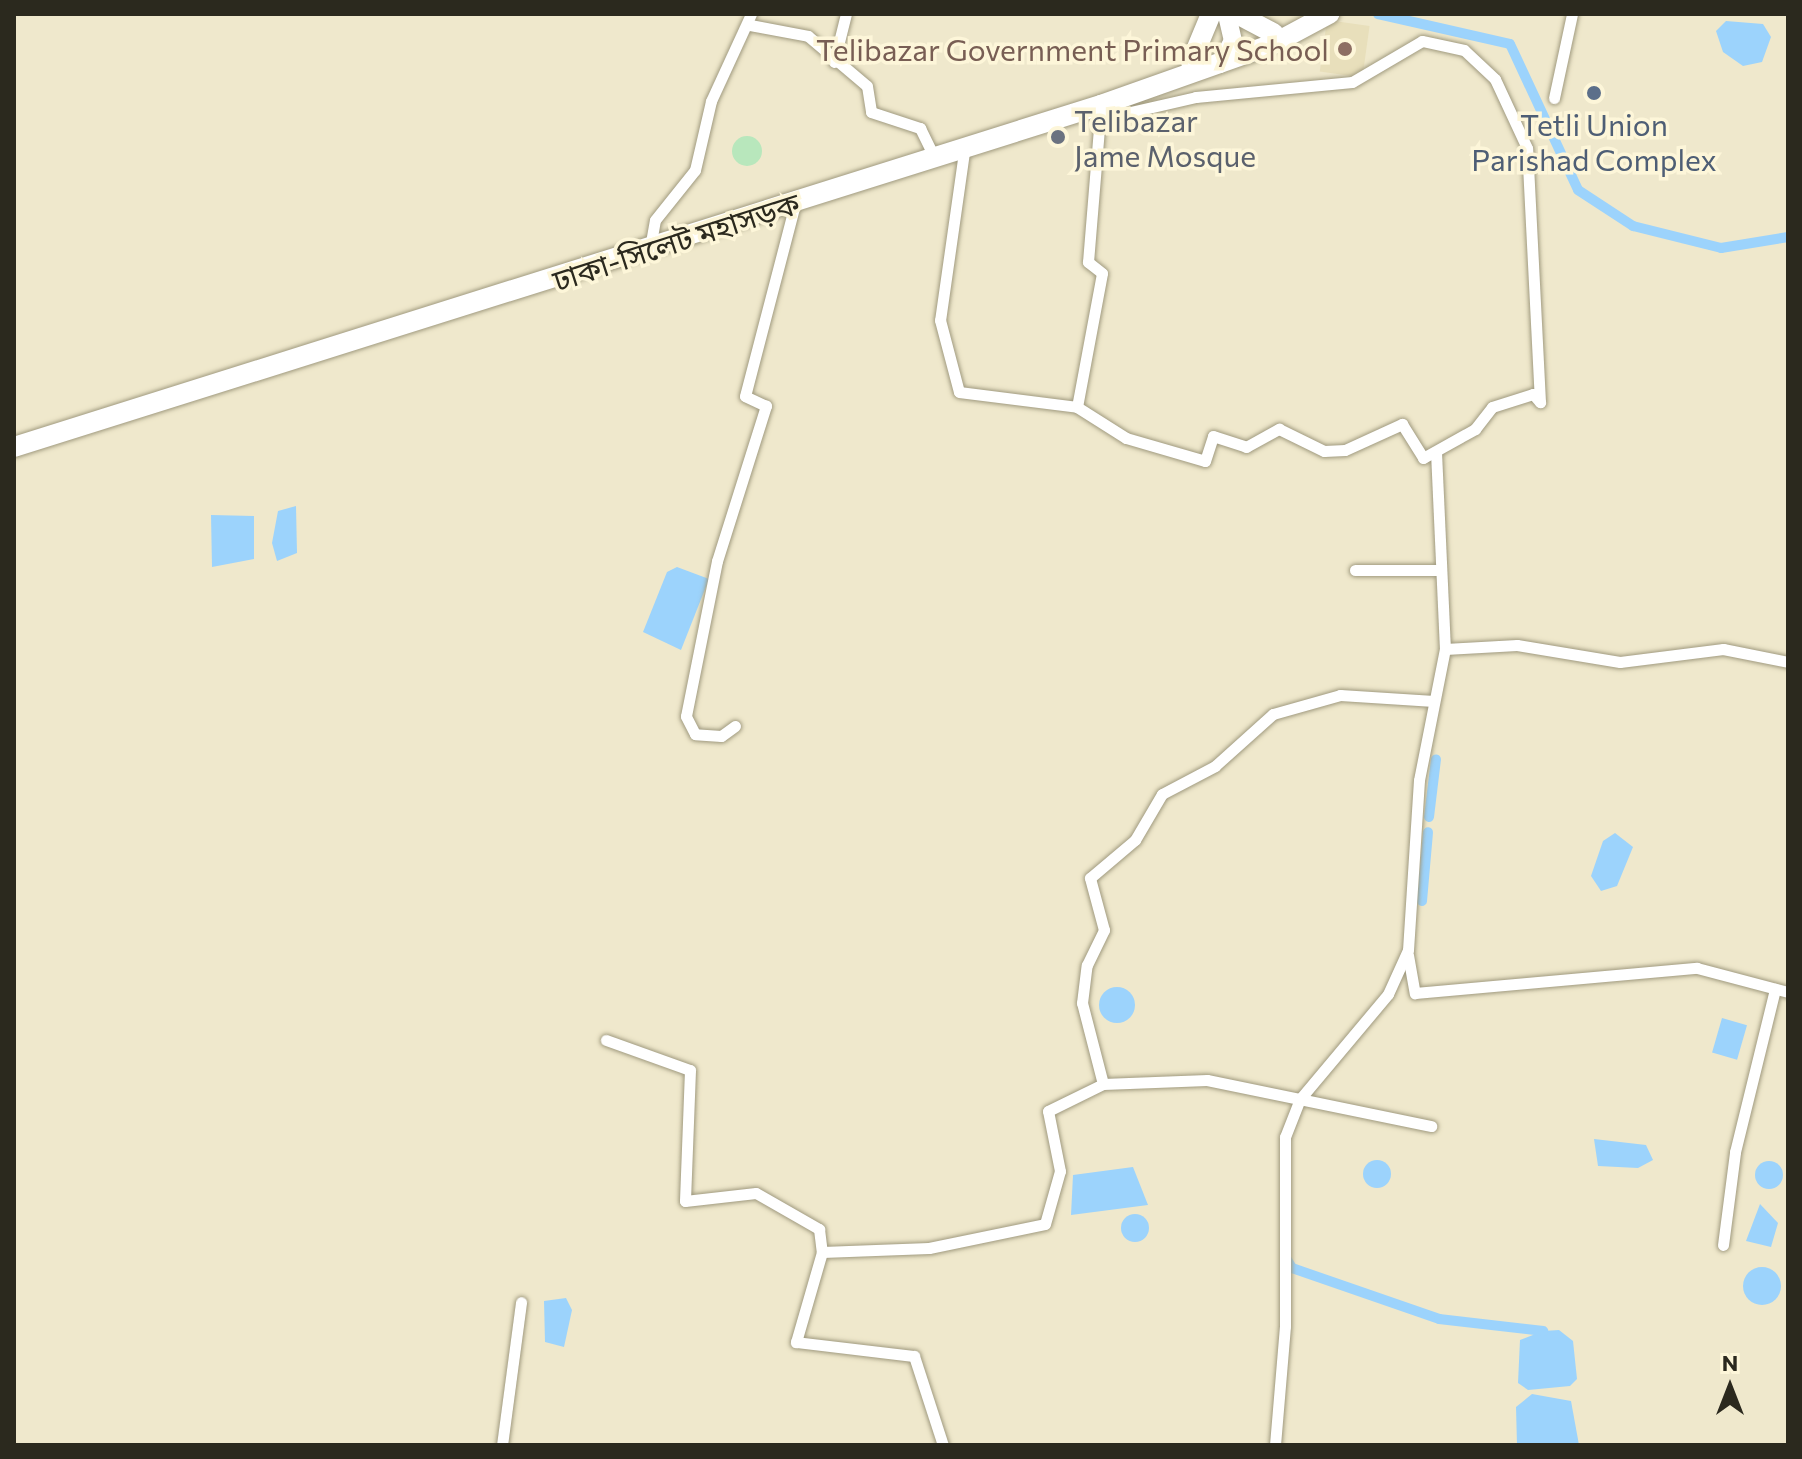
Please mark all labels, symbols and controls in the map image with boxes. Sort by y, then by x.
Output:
place label: Telibazar Government Primary School [816,31,1329,67]
marker: Telibazar Government Primary School [1336,40,1354,58]
marker: Tetli Union Parishad Complex [1585,84,1603,102]
place label: Telibazar Jame Mosque [1074,102,1256,172]
place label: Tetli Union Parishad Complex [1471,106,1717,176]
marker: Telibazar Jame Mosque [1049,128,1067,146]
street label: ঢাকা-সিলেট মহাসড়ক [548,184,804,298]
north arrow [1690,1347,1770,1427]
text: N [1722,1349,1738,1376]

